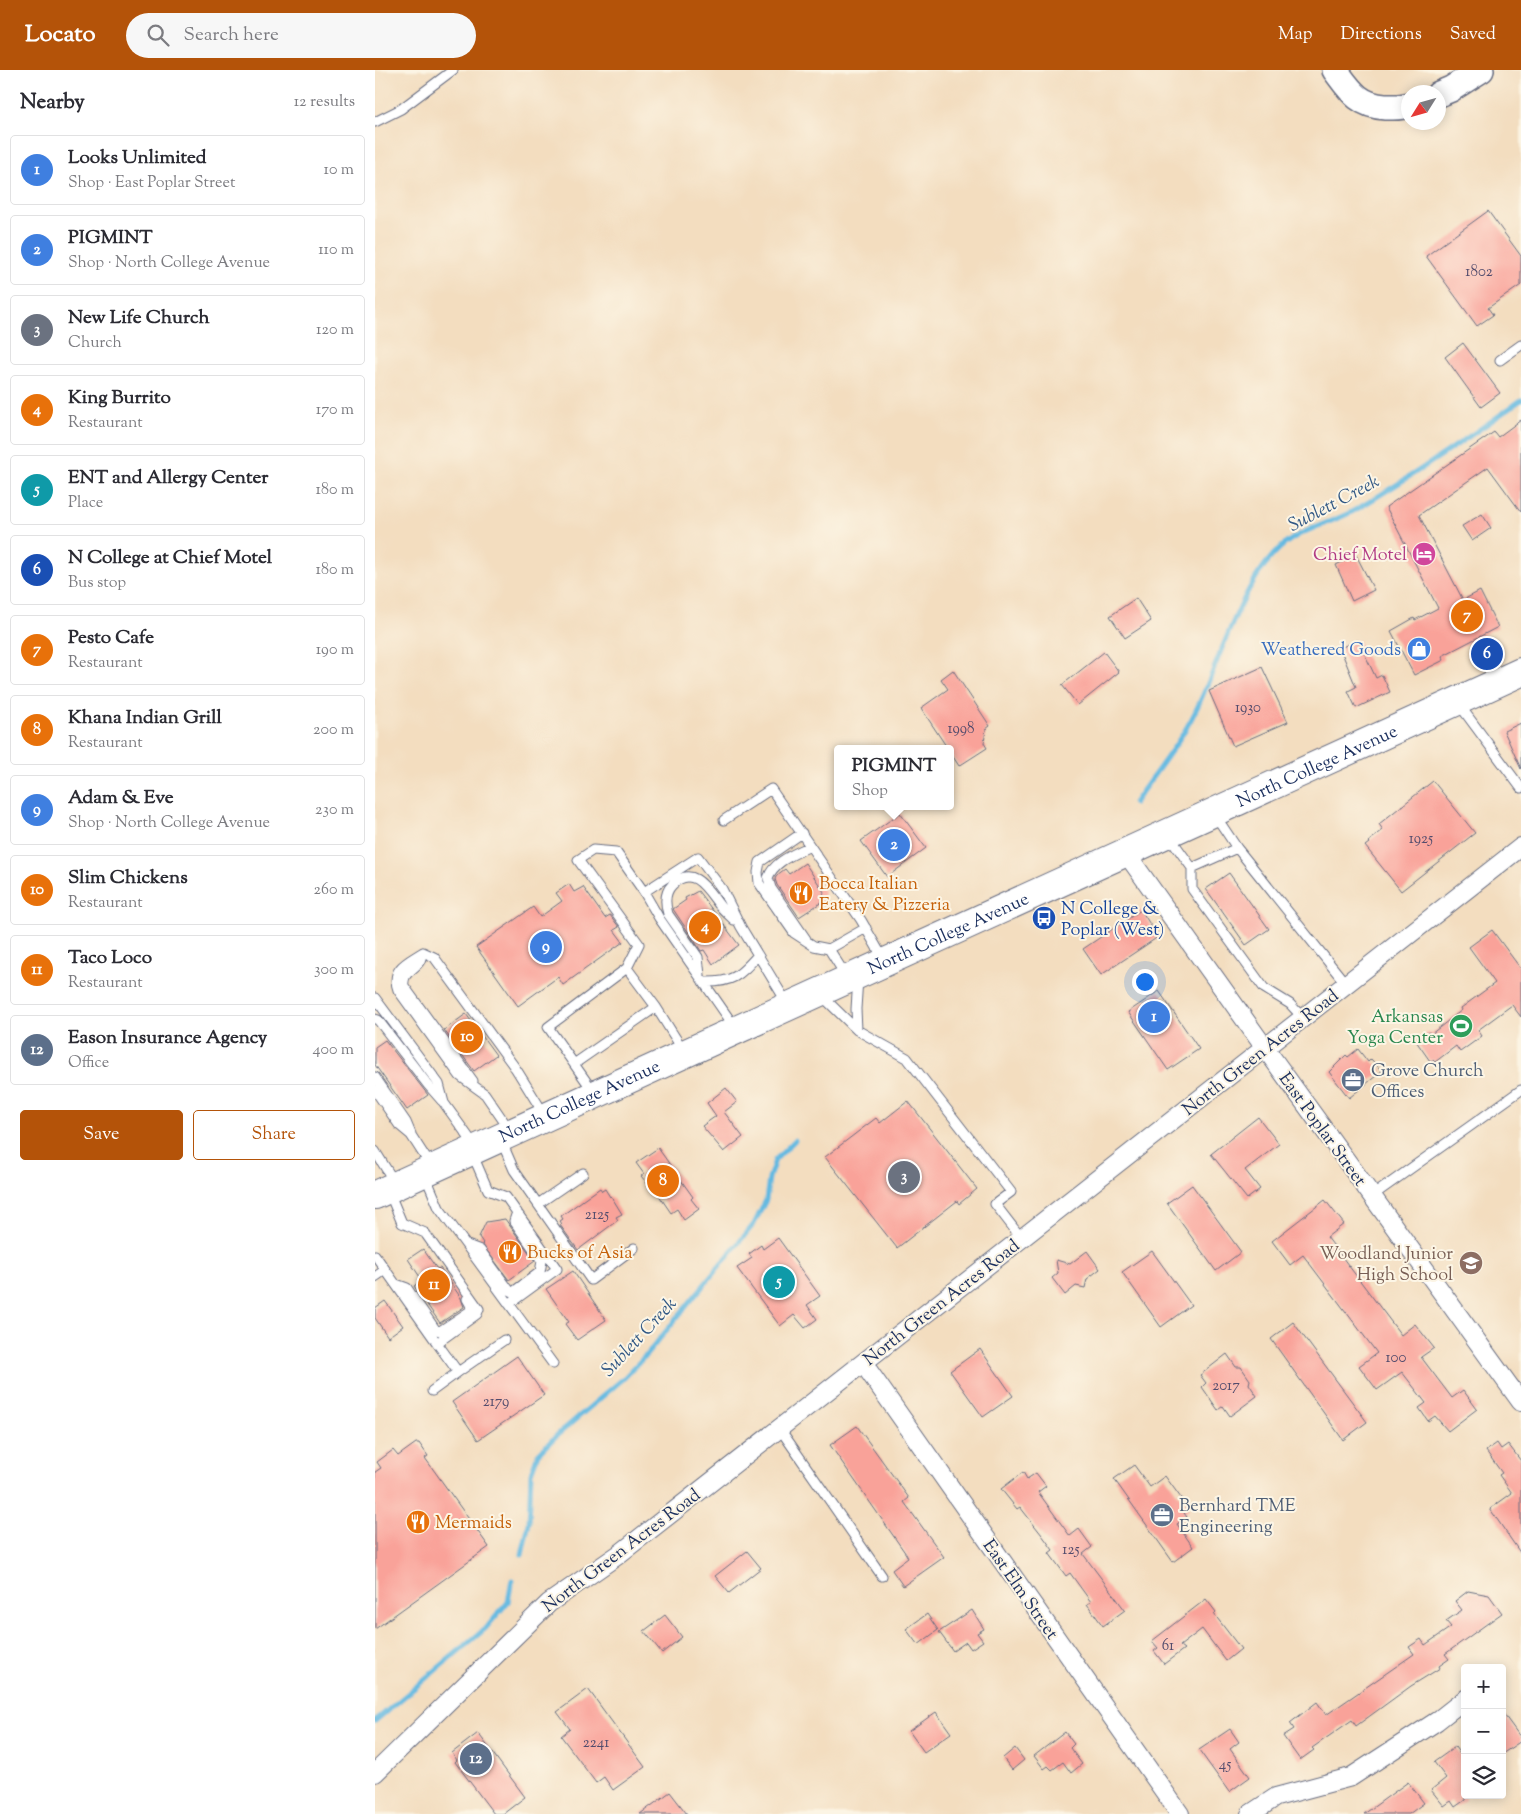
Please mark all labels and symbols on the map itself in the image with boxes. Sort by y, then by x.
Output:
north arrow [1401,85,1446,130]
house number: 1802 [1465,262,1493,283]
water label: Sublett Creek [1284,469,1385,540]
hotel icon: Chief Motel [1411,541,1437,567]
place label: Chief Motel [1313,543,1407,569]
pin: 7 [1451,597,1483,635]
pin: 6 [1471,635,1503,673]
shop icon: Weathered Goods [1406,636,1432,662]
place label: Weathered Goods [1261,638,1401,664]
house number: 1930 [1235,698,1261,719]
house number: 1998 [947,719,975,740]
street label: North College Avenue [1233,719,1402,816]
pin: 2 [878,826,910,864]
house number: 1925 [1409,829,1433,850]
place label: Bocca Italian Eatery & Pizzeria [819,872,950,919]
restaurant icon: Bocca Italian Eatery & Pizzeria [788,880,814,906]
street label: North College Avenue [864,887,1034,983]
place label: N College & Poplar (West) [1061,897,1164,944]
bus stop icon: N College & Poplar (West) [1031,905,1057,931]
pin: 4 [689,908,721,946]
pin: 9 [530,928,562,966]
your location [1132,969,1158,995]
street label: North Green Acres Road [1177,984,1345,1123]
pin: 1 [1138,998,1170,1036]
place label: Arkansas Yoga Center [1347,1005,1443,1052]
sports icon: Arkansas Yoga Center [1448,1013,1474,1039]
pin: 10 [451,1018,483,1056]
street label: North College Avenue [495,1055,665,1151]
place label: Grove Church Offices [1371,1059,1484,1106]
office icon: Grove Church Offices [1340,1067,1366,1093]
street label: East Poplar Street [1271,1068,1372,1193]
pin: 3 [888,1158,920,1196]
pin: 8 [647,1162,679,1200]
house number: 2125 [585,1205,609,1226]
street label: North Green Acres Road [858,1234,1026,1373]
restaurant icon: Bucks of Asia [497,1239,523,1265]
place label: Bucks of Asia [527,1241,632,1267]
place label: Woodland Junior High School [1319,1242,1453,1289]
school or university icon: Woodland Junior High School [1458,1250,1484,1276]
pin: 5 [763,1263,795,1301]
pin: 11 [418,1266,450,1304]
water label: Sublett Creek [596,1292,684,1383]
house number: 100 [1386,1348,1406,1369]
house number: 2017 [1212,1376,1240,1397]
house number: 2179 [483,1392,509,1413]
street label: North Green Acres Road [538,1483,707,1620]
place label: Bernhard TME Engineering [1179,1494,1296,1541]
office icon: Bernhard TME Engineering [1149,1502,1175,1528]
restaurant icon: Mermaids [405,1509,431,1535]
place label: Mermaids [435,1511,512,1537]
street label: East Elm Street [975,1535,1064,1646]
house number: 125 [1062,1540,1080,1561]
house number: 61 [1162,1636,1174,1657]
house number: 2241 [583,1733,609,1754]
pin: 12 [460,1740,492,1778]
house number: 45 [1219,1755,1231,1776]

